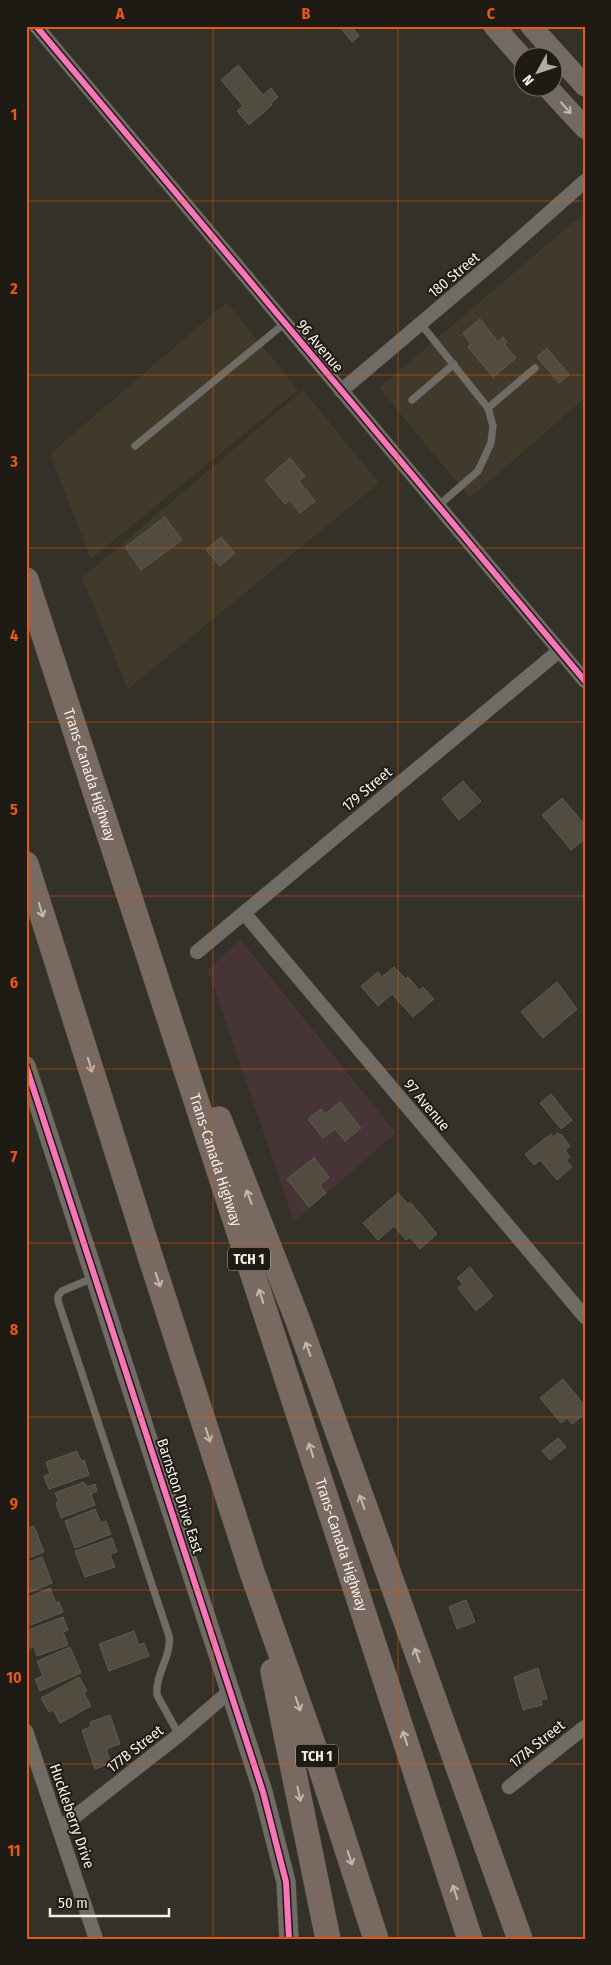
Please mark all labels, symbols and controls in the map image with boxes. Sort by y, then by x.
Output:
text: A [115,4,125,23]
text: B [302,4,311,23]
text: C [487,4,496,23]
north arrow [514,48,564,98]
text: N [519,71,538,89]
one-way arrow [560,101,572,114]
text: 1 [11,105,17,124]
street label: 180 Street [425,248,483,302]
text: 2 [9,279,18,298]
street label: 96 Avenue [293,316,347,376]
text: 3 [9,452,18,471]
text: 4 [10,626,18,645]
street label: Trans-Canada Highway [60,706,120,844]
street label: 179 Street [338,763,396,815]
text: 5 [10,800,18,819]
one-way arrow [37,902,47,918]
text: 6 [10,973,18,992]
one-way arrow [85,1057,95,1073]
street label: 97 Avenue [400,1076,454,1134]
street label: Trans-Canada Highway [185,1091,246,1229]
text: 7 [11,1147,18,1166]
one-way arrow [244,1190,254,1205]
road number: TCH 1 [228,1248,270,1270]
one-way arrow [153,1272,163,1288]
one-way arrow [255,1288,265,1304]
text: 8 [10,1320,19,1339]
one-way arrow [302,1341,312,1357]
one-way arrow [203,1426,213,1442]
street label: Barnston Drive East [153,1436,207,1556]
one-way arrow [306,1443,315,1459]
street label: Trans-Canada Highway [311,1476,371,1614]
text: 9 [10,1494,18,1513]
one-way arrow [357,1494,366,1510]
one-way arrow [412,1648,421,1663]
text: 10 [6,1668,22,1687]
one-way arrow [294,1696,304,1712]
street label: 177A Street [506,1716,568,1772]
street label: 177B Street [103,1721,167,1777]
one-way arrow [400,1731,409,1746]
road number: TCH 1 [296,1744,338,1768]
street label: Huckleberry Drive [46,1761,98,1871]
one-way arrow [295,1786,304,1802]
text: 11 [7,1841,21,1860]
one-way arrow [346,1850,355,1865]
scale bar [50,1885,169,1917]
one-way arrow [450,1885,460,1901]
text: 50 m [58,1894,88,1912]

